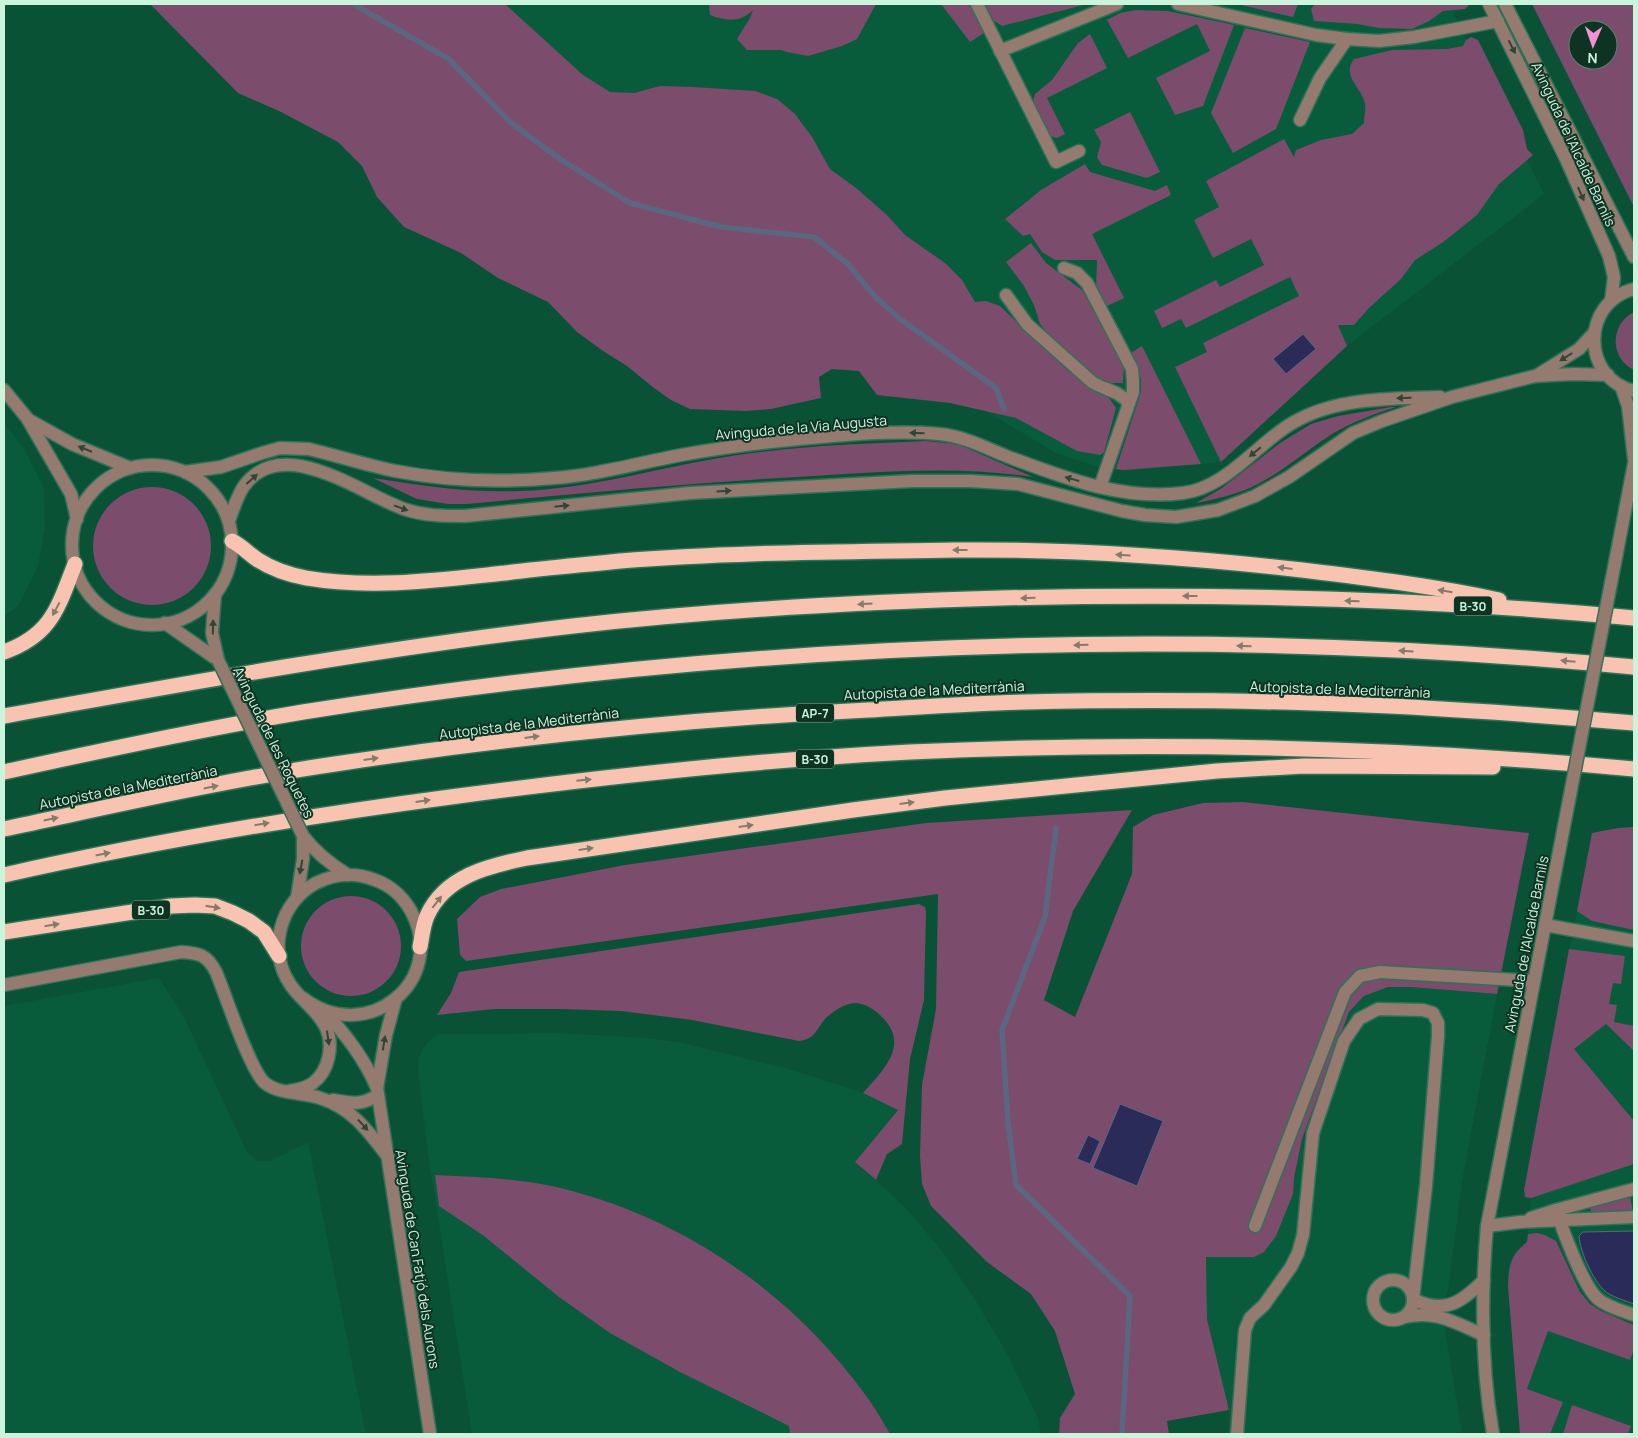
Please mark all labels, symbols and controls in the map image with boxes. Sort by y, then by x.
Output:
north arrow [1568,20,1618,70]
one-way arrow [1508,40,1516,54]
text: N [1587,49,1598,68]
street label: Avinguda de l'Alcalde Barnils [1527,59,1621,229]
one-way arrow [1578,187,1586,201]
one-way arrow [1560,352,1573,361]
one-way arrow [1395,394,1411,402]
street label: Avinguda de la Via Augusta [714,410,888,444]
one-way arrow [909,429,925,437]
one-way arrow [78,445,93,453]
one-way arrow [1249,446,1262,457]
one-way arrow [245,473,257,485]
one-way arrow [1064,475,1079,483]
one-way arrow [716,487,732,495]
one-way arrow [555,502,571,510]
one-way arrow [394,505,409,512]
one-way arrow [952,546,968,554]
one-way arrow [1114,551,1130,559]
one-way arrow [1276,564,1292,572]
one-way arrow [1437,586,1453,594]
one-way arrow [1182,592,1198,600]
one-way arrow [1019,594,1035,602]
one-way arrow [1344,596,1360,604]
road number: B-30 [1454,596,1492,616]
one-way arrow [857,600,873,608]
one-way arrow [52,602,60,616]
one-way arrow [209,619,217,635]
one-way arrow [1073,641,1089,649]
one-way arrow [1235,642,1251,650]
one-way arrow [1398,646,1414,654]
one-way arrow [1560,657,1576,665]
street label: Avinguda de les Roquetes [229,663,319,821]
street label: Autopista de la Mediterrània [843,676,1025,704]
street label: Autopista de la Mediterrània [1249,676,1431,702]
street label: Autopista de la Mediterrània [438,703,620,743]
road number: AP-7 [796,704,834,722]
one-way arrow [524,733,540,741]
road number: B-30 [796,750,834,769]
one-way arrow [363,755,379,763]
street label: Autopista de la Mediterrània [37,760,219,814]
one-way arrow [577,776,593,784]
one-way arrow [203,783,218,791]
one-way arrow [416,796,432,804]
one-way arrow [900,799,916,807]
one-way arrow [44,815,59,823]
one-way arrow [255,820,271,828]
one-way arrow [739,822,755,830]
one-way arrow [578,845,594,853]
one-way arrow [95,849,111,857]
street label: Avinguda de l'Alcalde Barnils [1500,854,1552,1034]
one-way arrow [297,860,305,876]
one-way arrow [432,895,442,909]
road number: B-30 [132,900,170,920]
one-way arrow [205,903,221,911]
one-way arrow [44,921,60,929]
one-way arrow [324,1031,332,1047]
one-way arrow [381,1034,389,1050]
one-way arrow [357,1119,369,1131]
street label: Avinguda de Can Fatjó dels Aurons [391,1148,445,1370]

